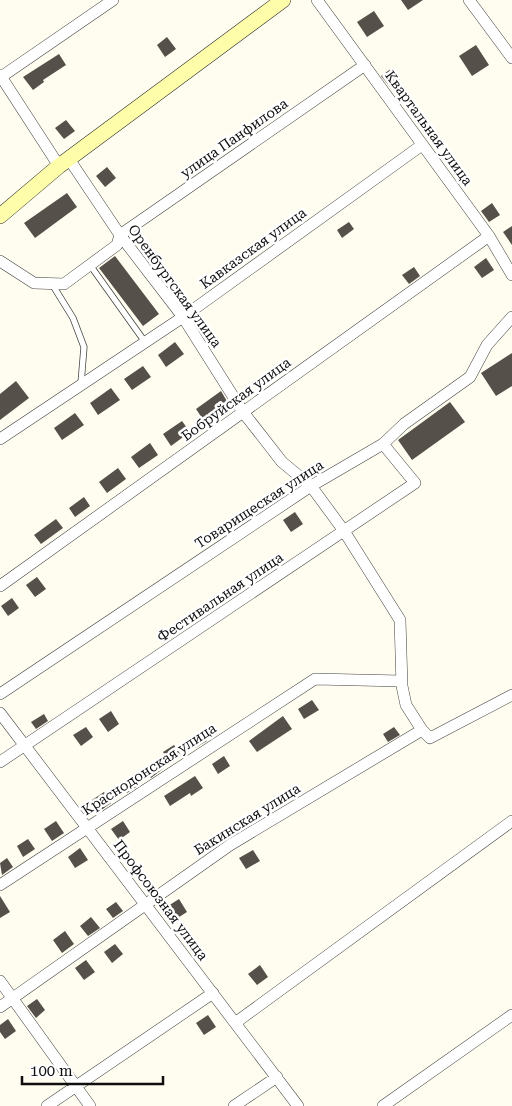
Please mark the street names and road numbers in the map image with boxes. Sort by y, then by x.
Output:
street label: Квартальная улица [382,68,476,189]
street label: улица Панфилова [177,95,291,181]
street label: Кавказская улица [197,204,309,292]
street label: Оренбургская улица [125,221,225,351]
street label: Бобруйская улица [178,354,294,444]
street label: Товарищеская улица [192,456,326,551]
street label: Фестивальная улица [154,549,286,645]
street label: Краснодонская улица [79,719,219,818]
street label: Бакинская улица [191,780,303,858]
street label: Профсоюзная улица [111,837,212,964]

